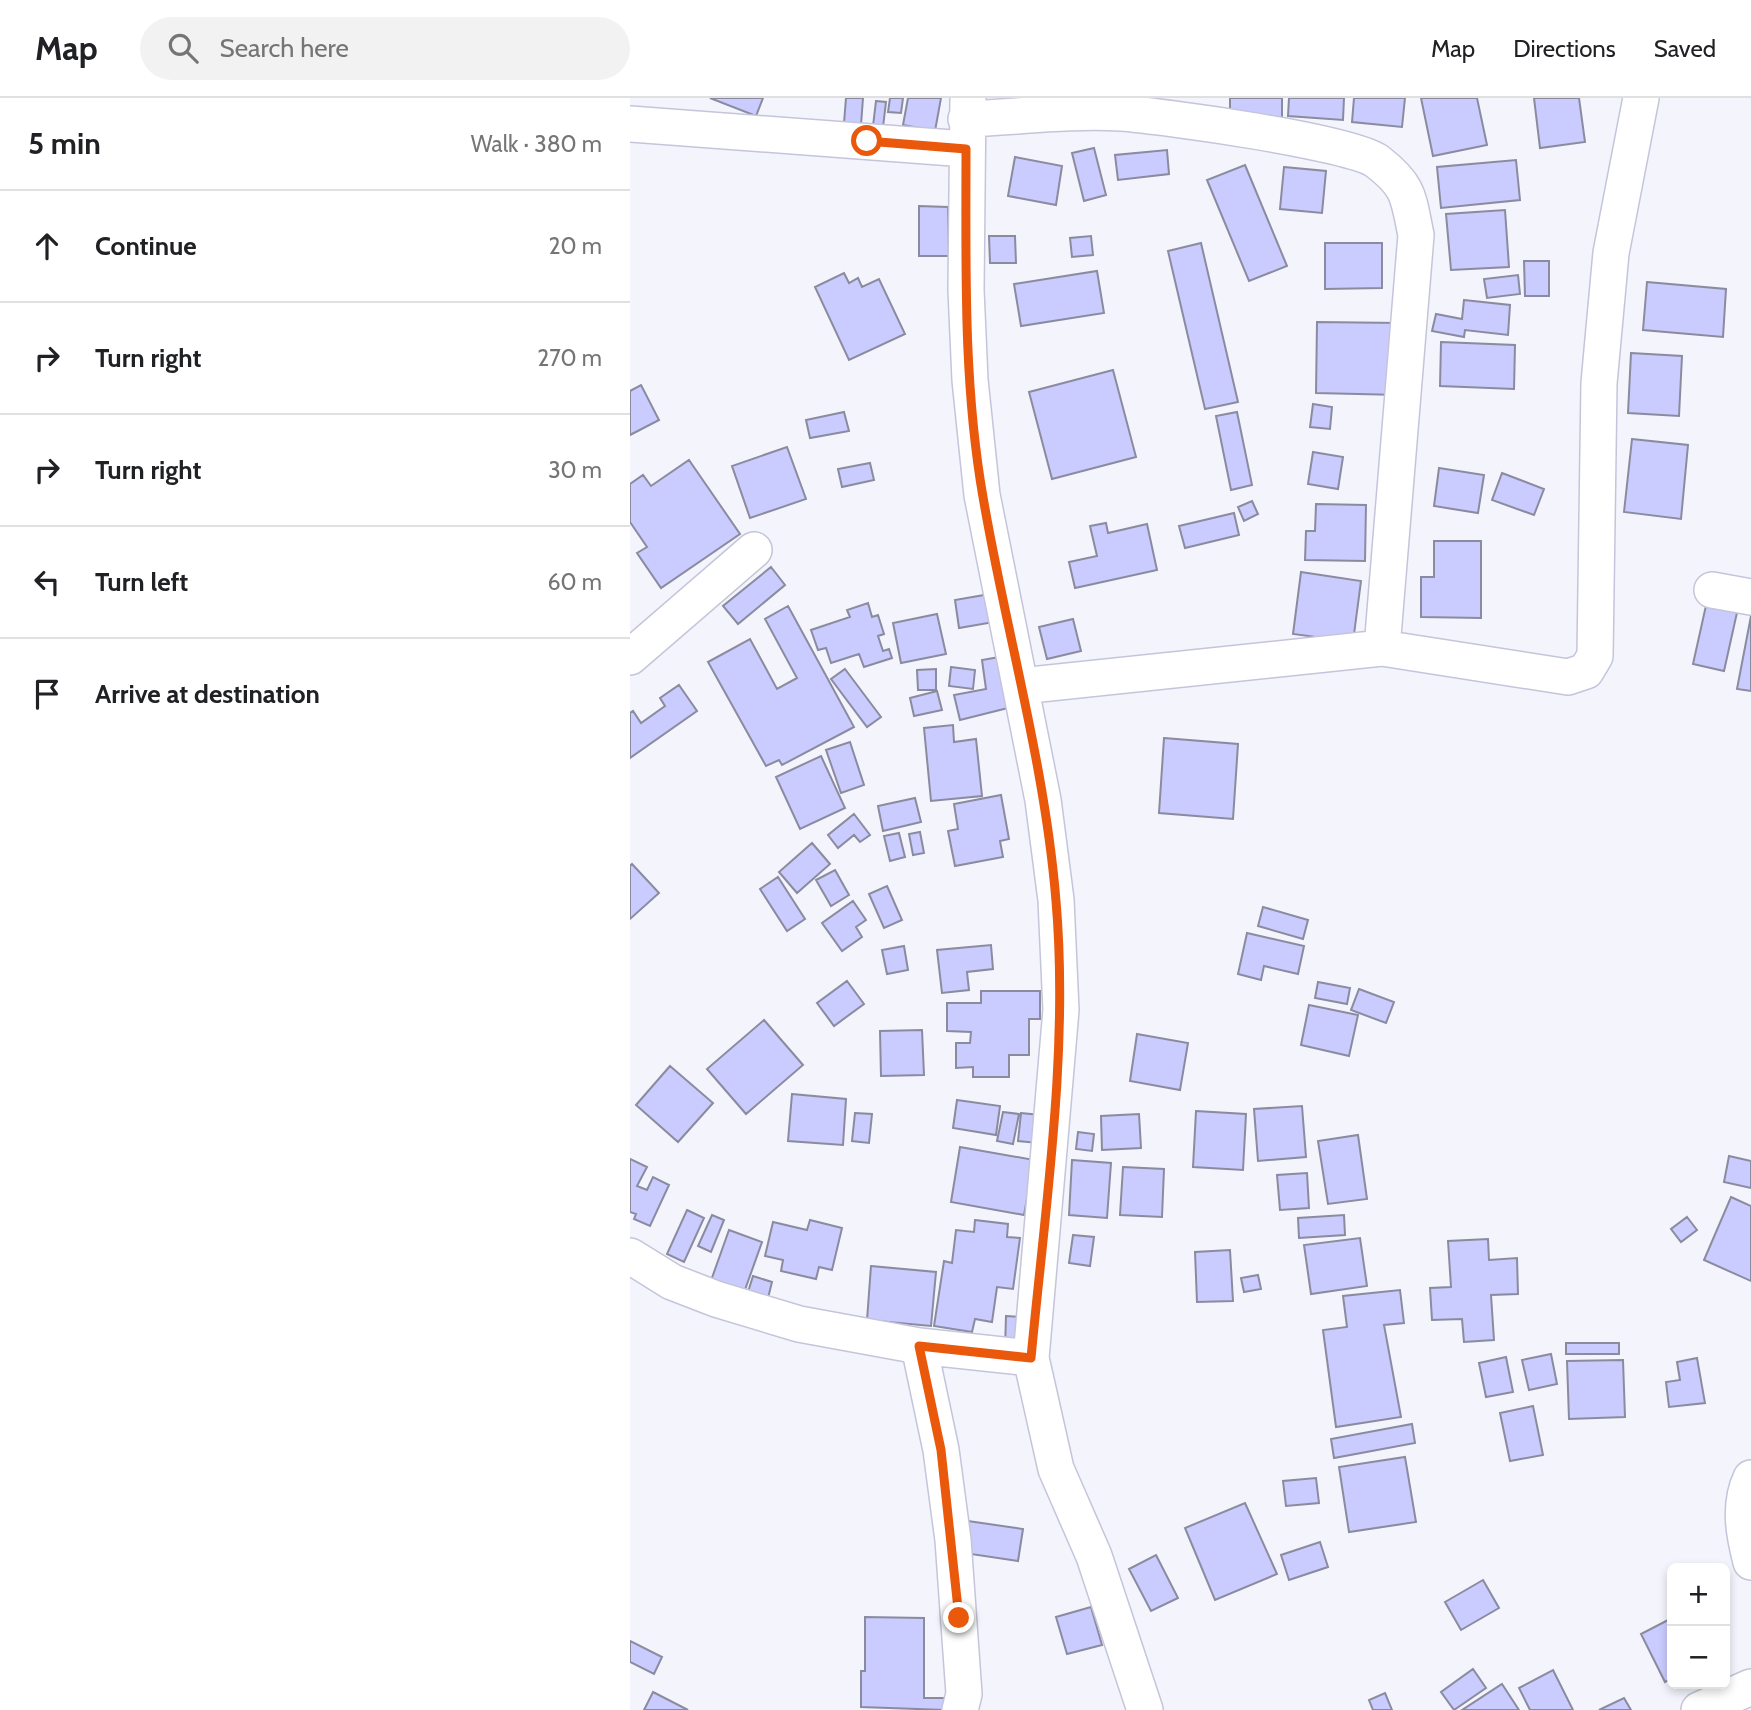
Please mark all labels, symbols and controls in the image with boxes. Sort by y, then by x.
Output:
search box [140,17,630,80]
text: Map [35,28,98,68]
icon: search [164,29,202,67]
text: Search here [220,32,349,64]
text: Map [1431,34,1475,63]
text: Directions [1513,34,1616,63]
text: Saved [1654,34,1716,63]
text: 5 min [28,125,101,162]
route start [851,125,882,156]
text: Walk · 380 m [471,130,602,158]
icon: ahead [28,227,66,265]
text: Continue [95,230,197,262]
text: 20 m [549,232,602,260]
icon: right [28,339,66,377]
text: Turn right [95,342,201,374]
text: 270 m [537,344,602,372]
icon: right [28,451,66,489]
text: Turn right [95,454,201,486]
text: 30 m [548,456,602,484]
icon: left [28,563,66,601]
text: Turn left [95,566,188,598]
text: 60 m [548,568,602,596]
icon: arrive [28,675,66,713]
text: Arrive at destination [95,678,320,710]
map controls [1667,1563,1730,1689]
button: + [1667,1563,1730,1626]
route end [943,1602,974,1633]
button: − [1667,1626,1730,1689]

